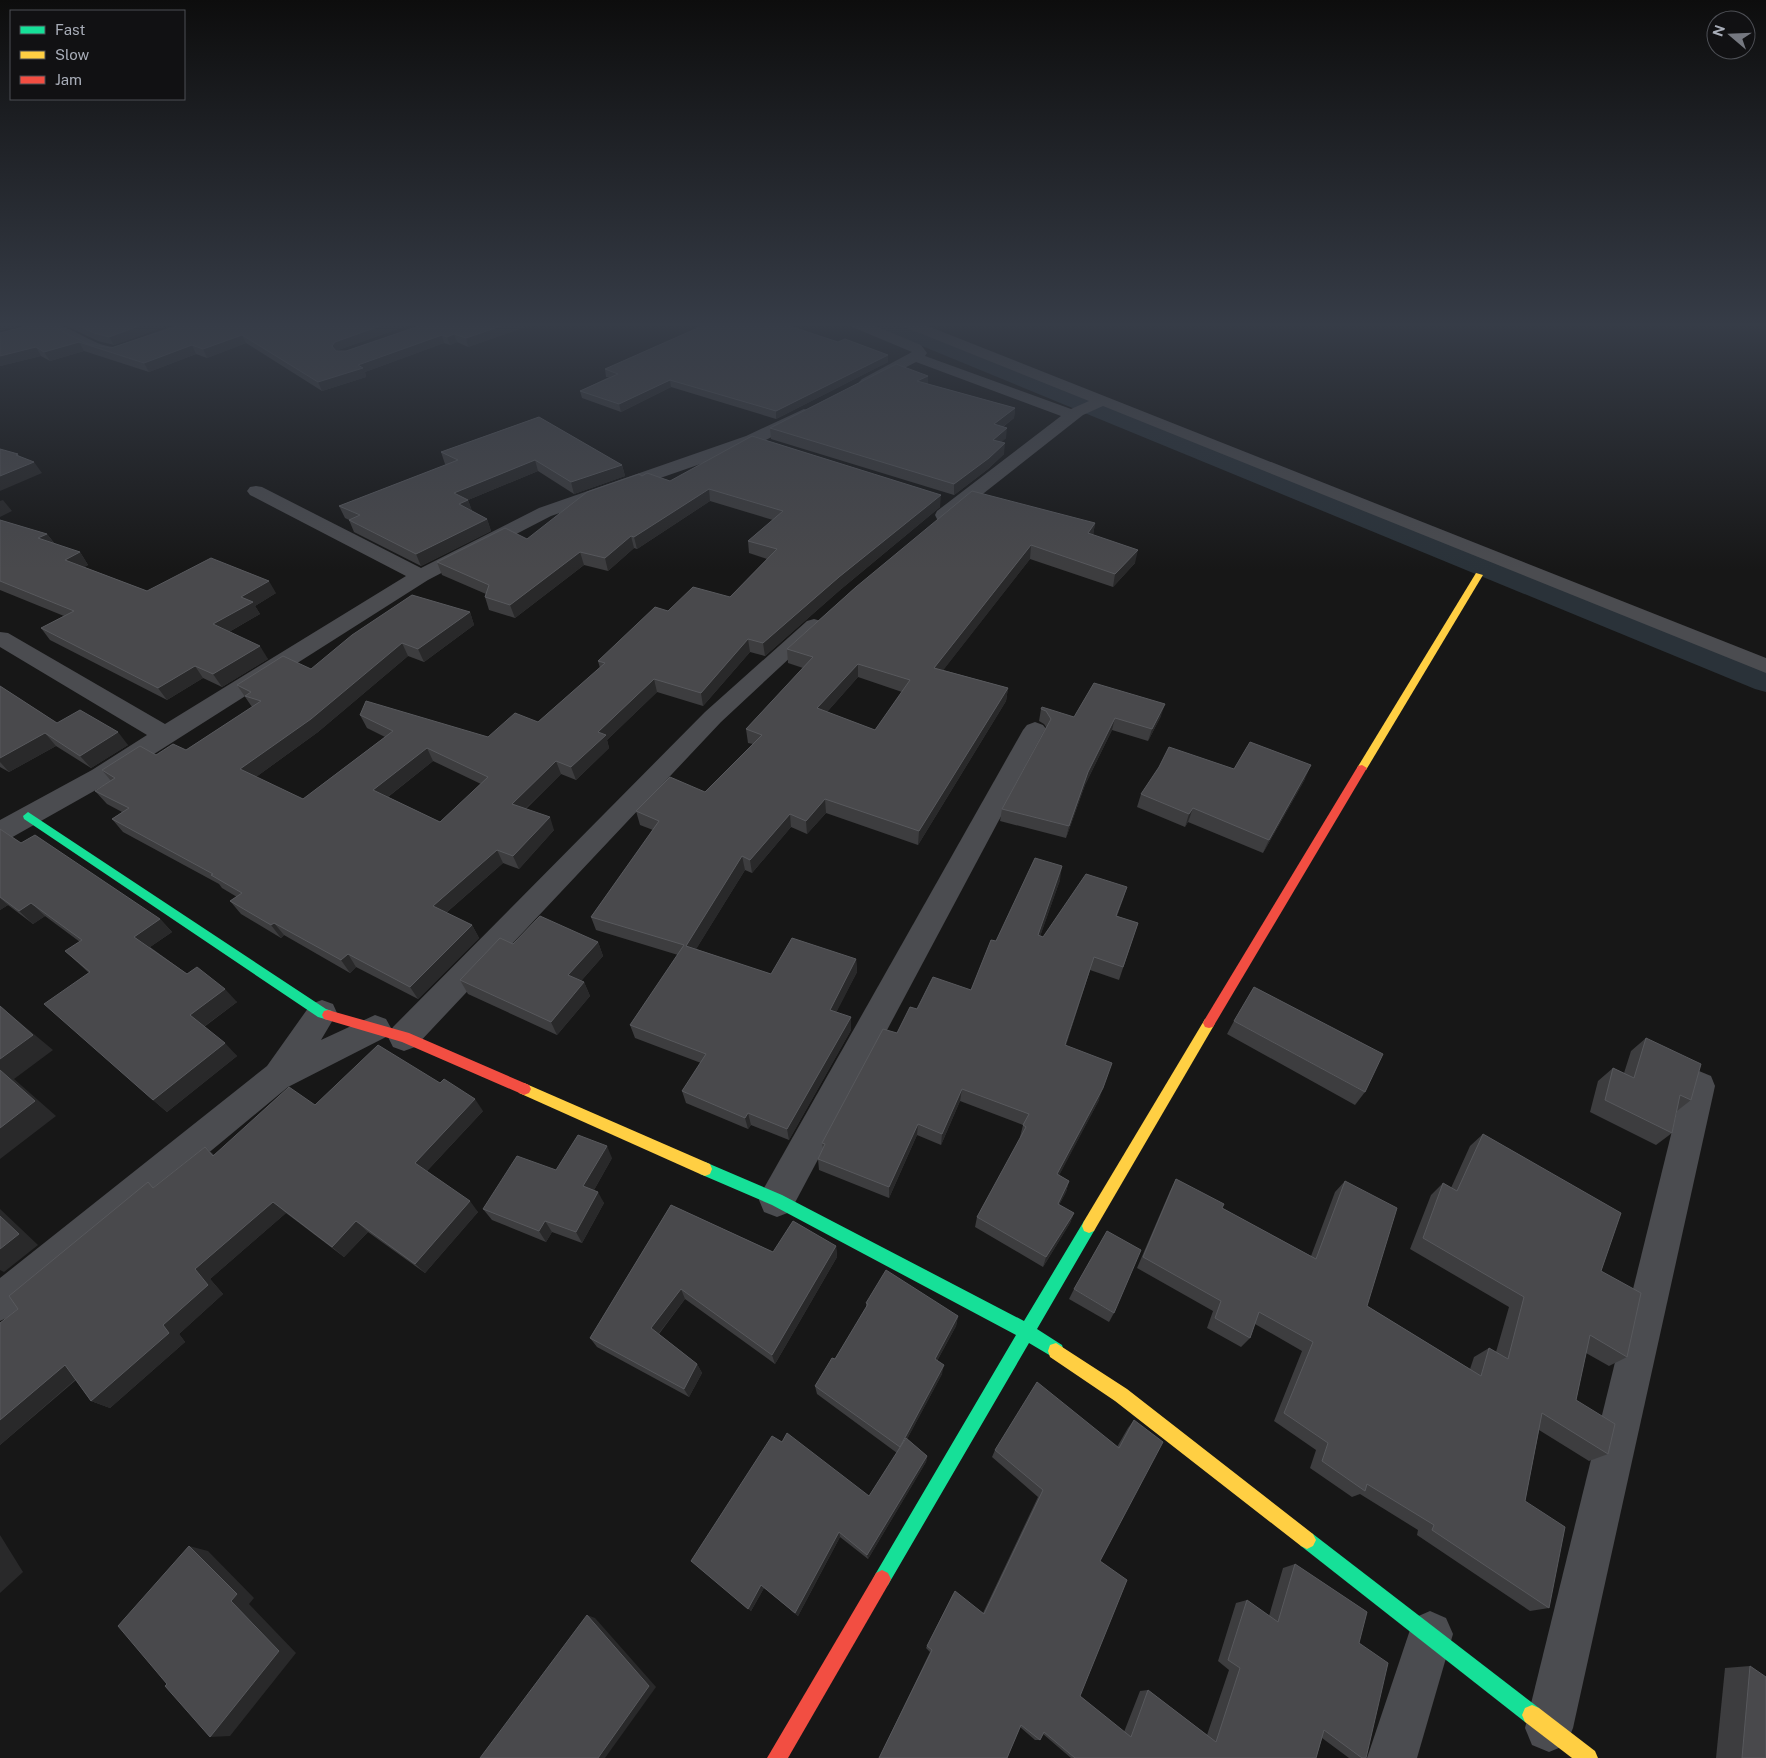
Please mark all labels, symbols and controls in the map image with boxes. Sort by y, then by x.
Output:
legend [10,10,185,100]
north arrow [1706,10,1756,60]
text: Fast [55,21,85,38]
text: N [1709,23,1728,39]
text: Slow [55,46,90,63]
text: Jam [55,71,82,88]

